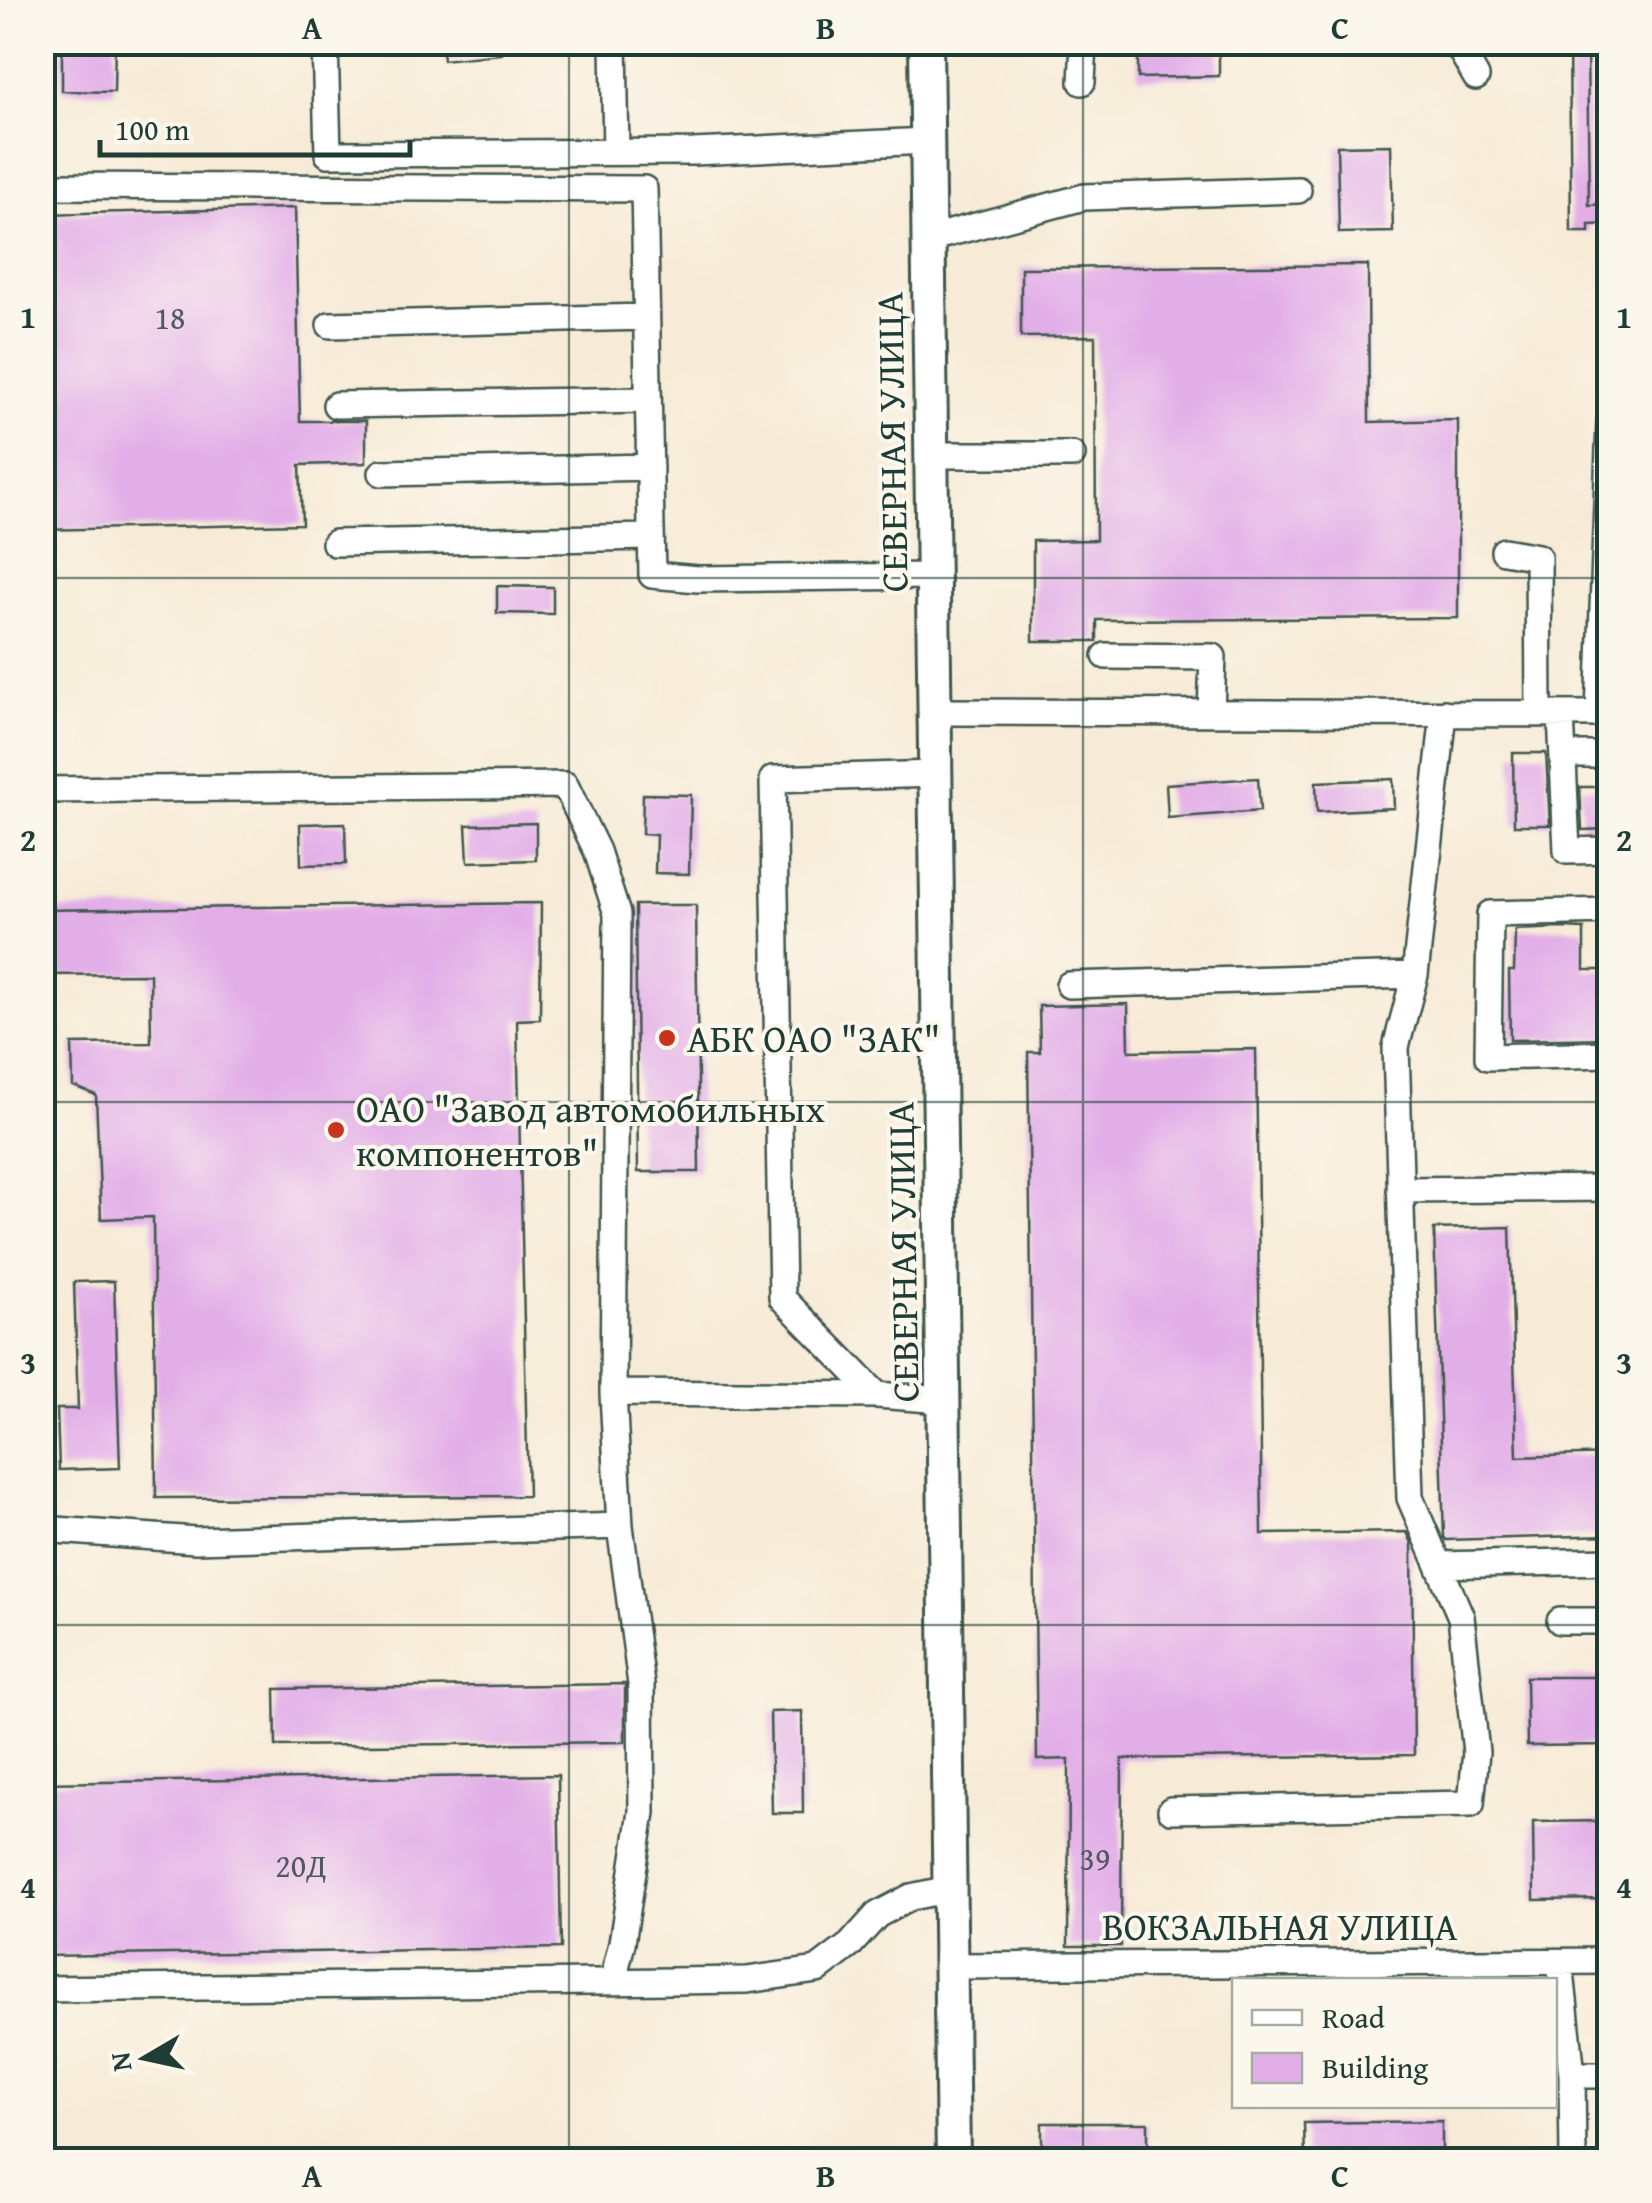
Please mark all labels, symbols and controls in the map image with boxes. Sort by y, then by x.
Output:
text: A [302,4,323,51]
text: B [816,4,836,51]
text: C [1331,4,1349,51]
scale bar [100,95,410,157]
text: 100 m [115,107,190,151]
street label: СЕВЕРНАЯ УЛИЦА [860,291,922,593]
text: 1 [20,293,36,340]
text: 1 [1616,293,1632,340]
house number: 18 [155,294,185,341]
text: 2 [20,816,36,863]
text: 2 [1616,816,1632,863]
place label: АБК ОАО "ЗАК" [687,1010,940,1066]
marker: АБК ОАО "ЗАК" [656,1027,678,1049]
place label: ОАО "Завод автомобильных компонентов" [356,1080,825,1180]
street label: СЕВЕРНАЯ УЛИЦА [871,1101,933,1403]
marker: ОАО "Завод автомобильных компонентов" [325,1119,347,1141]
text: 3 [20,1339,36,1386]
text: 3 [1616,1339,1632,1386]
house number: 39 [1080,1835,1110,1882]
house number: 20Д [275,1842,327,1889]
text: 4 [20,1863,36,1910]
text: 4 [1616,1863,1632,1910]
street label: ВОКЗАЛЬНАЯ УЛИЦА [1102,1898,1458,1954]
legend [1232,1978,1557,2108]
text: Road [1322,1995,1385,2039]
north arrow [95,2008,195,2108]
text: Building [1322,2045,1428,2089]
text: N [98,2049,142,2074]
text: A [302,2152,323,2199]
text: B [816,2152,836,2199]
text: C [1331,2152,1349,2199]

